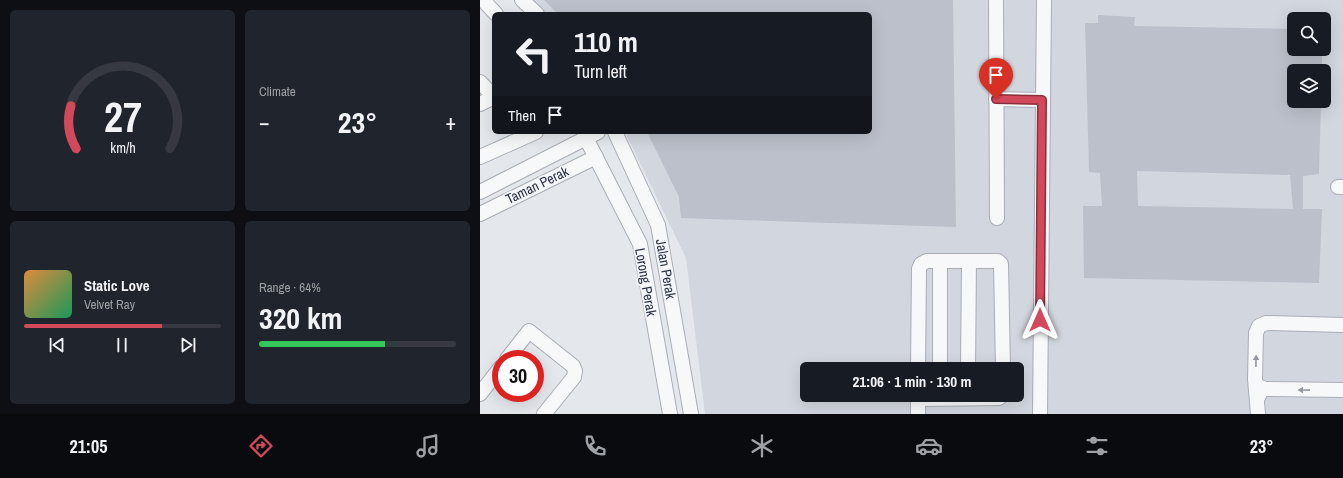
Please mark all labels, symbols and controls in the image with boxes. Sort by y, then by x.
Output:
map controls [1287,12,1331,108]
button: search [1287,12,1331,56]
text: 110 m [574,23,638,61]
icon: left [508,28,560,80]
pin [979,58,1013,99]
text: Turn left [574,59,627,84]
icon: arrive [985,64,1007,86]
button: layers [1287,64,1331,108]
text: Climate [259,83,296,100]
text: 27 [104,88,141,144]
text: 23° [338,102,377,142]
icon: arrive [544,104,566,126]
text: Then [508,105,536,126]
text: − [259,107,270,137]
text: + [445,107,456,137]
text: km/h [110,137,135,156]
street label: Taman Perak [503,162,572,208]
street label: Jalan Perak [652,238,680,301]
street label: Lorong Perak [631,246,661,318]
text: Static Love [84,275,150,296]
text: Range · 64% [259,279,321,296]
text: Velvet Ray [84,296,135,313]
text: 320 km [259,298,342,338]
position arrow [1019,299,1061,341]
icon: previous [46,334,68,356]
icon: pause [111,334,133,356]
icon: next [177,334,199,356]
speed limit sign: 30 [492,350,544,402]
one-way arrow [1253,354,1259,367]
text: 21:06 · 1 min · 130 m [853,371,971,392]
one-way arrow [1297,387,1310,393]
icon: directions [247,432,275,460]
icon: music [414,432,442,460]
icon: phone [581,432,609,460]
icon: climate [748,432,776,460]
icon: car [915,432,943,460]
icon: filters [1083,432,1111,460]
text: 21:05 [70,434,107,459]
text: 23° [1250,434,1273,459]

